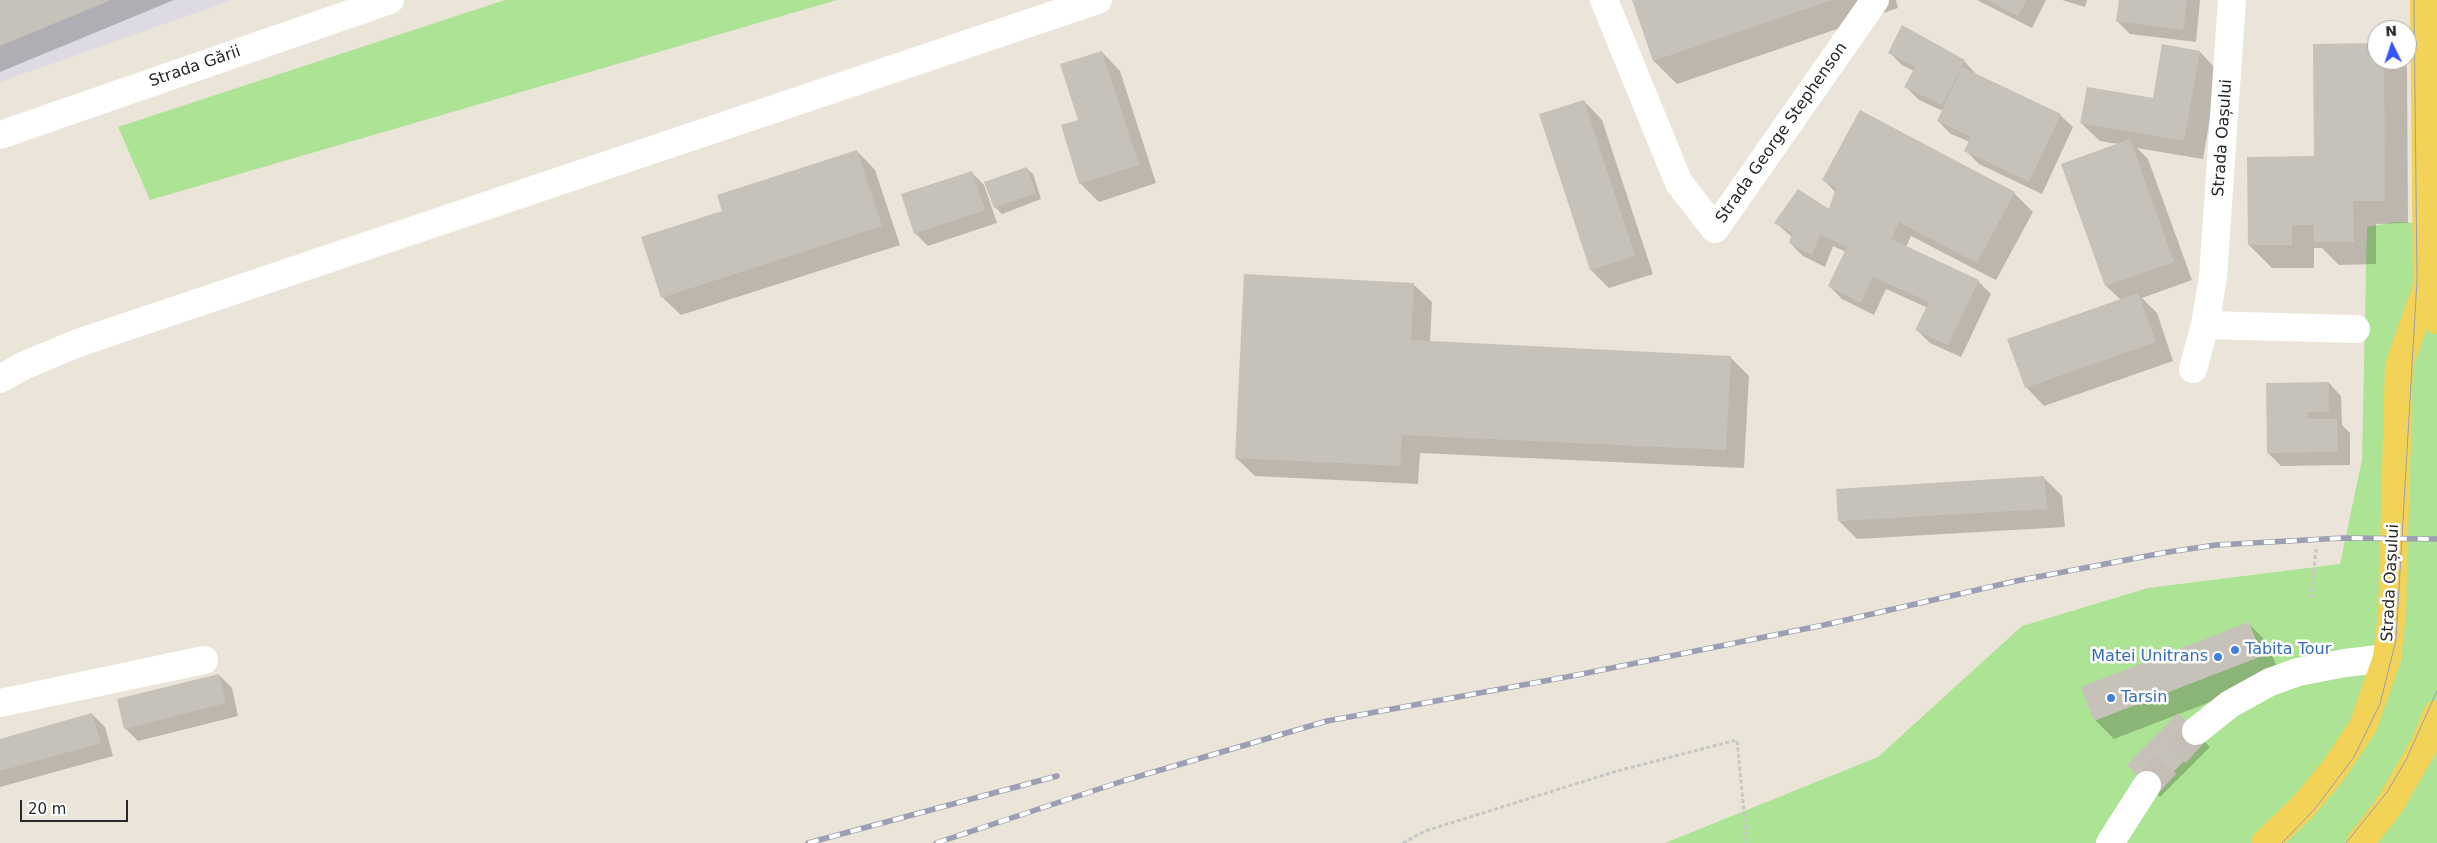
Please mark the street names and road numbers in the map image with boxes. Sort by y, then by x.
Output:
street label: Strada George Stephenson [1712,39,1852,227]
street label: Strada Gării [147,42,243,92]
street label: Strada Oașului [2209,79,2237,197]
street label: Strada Oașului [2378,524,2404,642]

